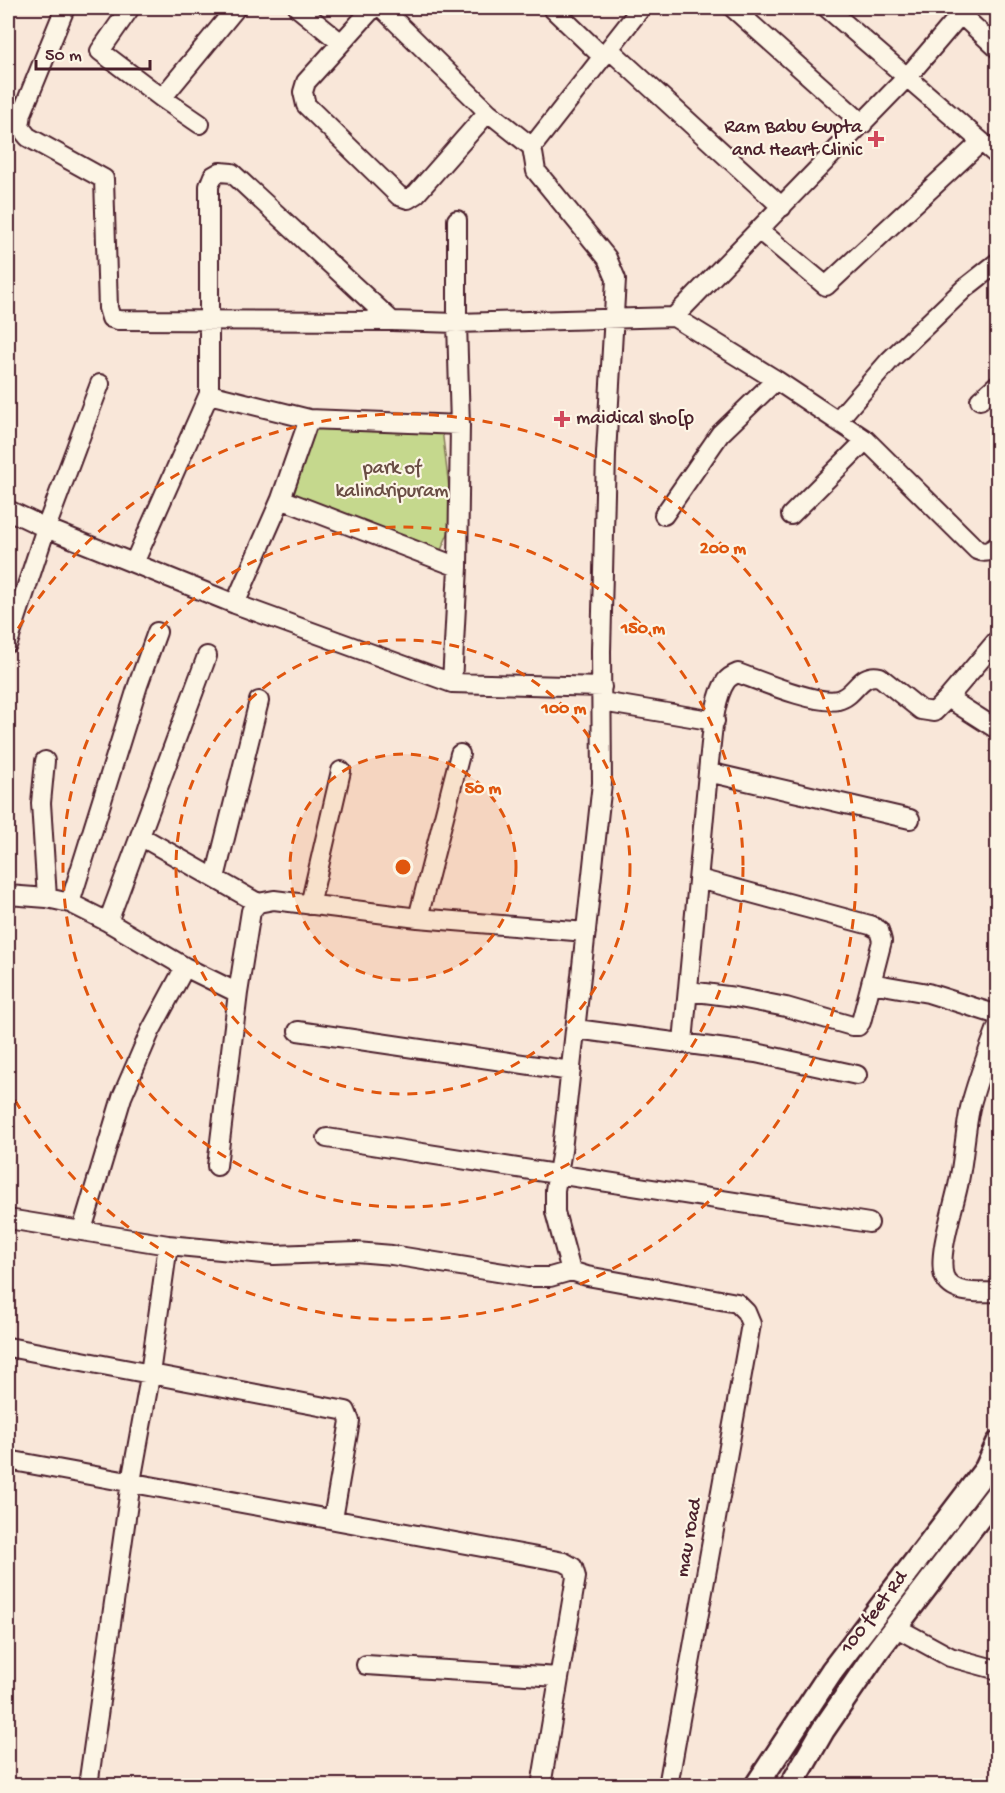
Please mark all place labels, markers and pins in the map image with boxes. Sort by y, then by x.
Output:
place label: Ram Babu Gupta and Heart Clinic [724,117,863,163]
marker: Ram Babu Gupta and Heart Clinic [867,130,885,148]
place label: maidical sho[p [576,408,694,431]
marker: maidical sho[p [553,410,571,428]
centre of rings [393,857,413,877]

